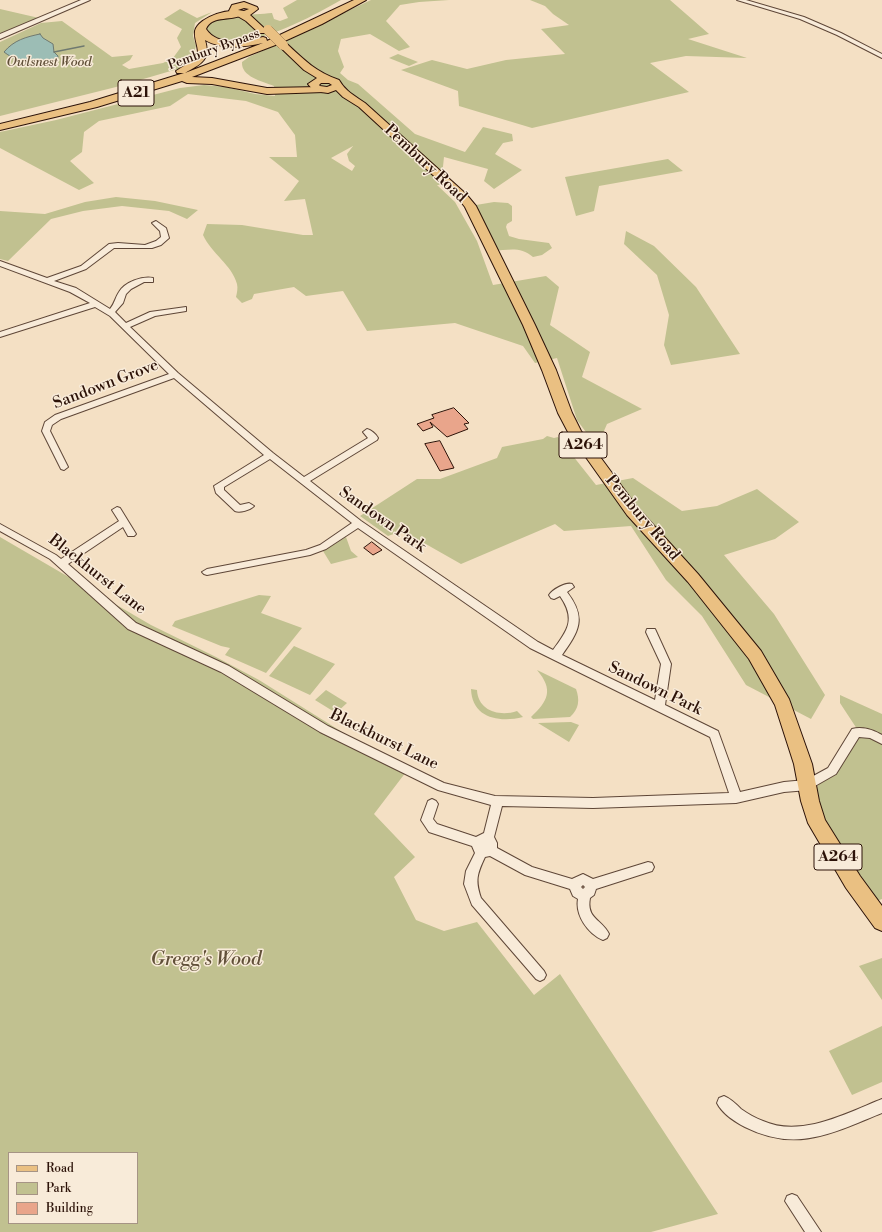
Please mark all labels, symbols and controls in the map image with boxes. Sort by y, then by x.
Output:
street label: Pembury Bypass [166,26,262,74]
park label: Owlsnest Wood [6,55,92,71]
road number: A21 [118,80,154,106]
street label: Pembury Road [380,121,470,207]
street label: Sandown Grove [51,356,161,414]
road number: A264 [559,432,607,458]
street label: Pembury Road [601,471,683,565]
street label: Sandown Park [335,483,429,557]
street label: Blackhurst Lane [44,531,150,619]
street label: Sandown Park [605,658,705,720]
street label: Blackhurst Lane [327,705,441,775]
road number: A264 [814,844,862,870]
park label: Gregg's Wood [150,949,262,971]
legend [8,1152,138,1224]
text: Road [46,1161,74,1176]
text: Park [46,1181,71,1196]
text: Building [46,1201,93,1216]

